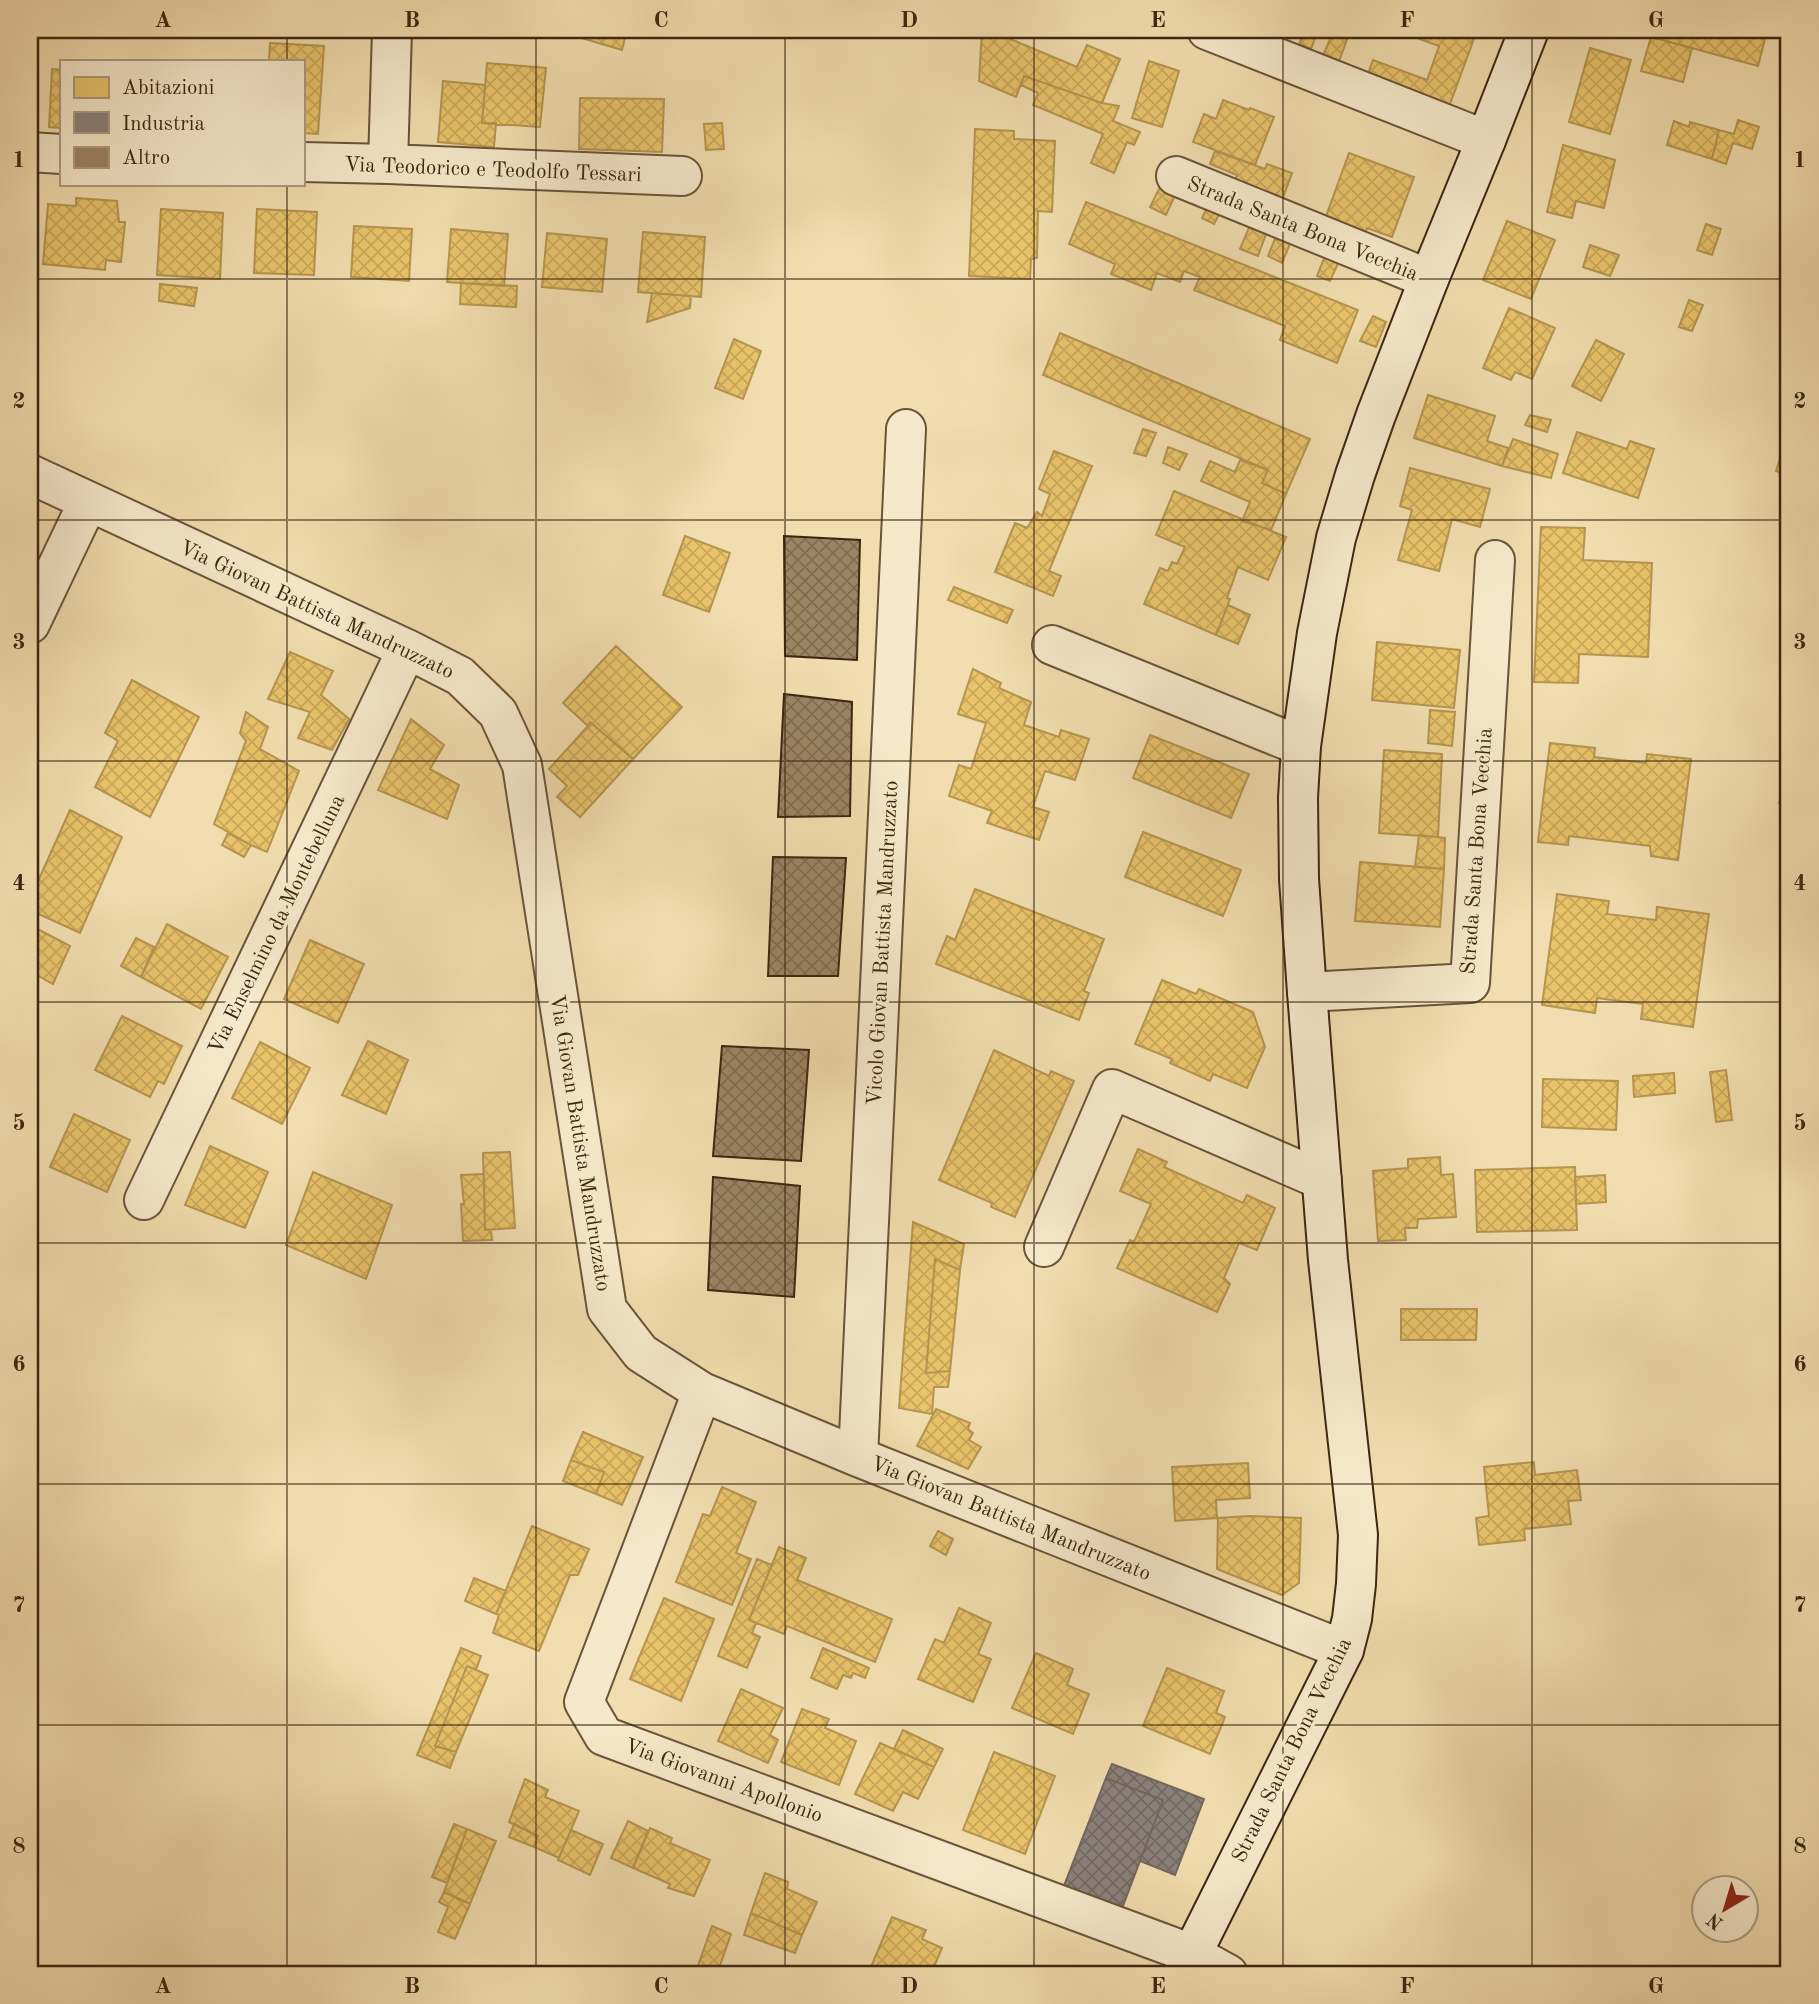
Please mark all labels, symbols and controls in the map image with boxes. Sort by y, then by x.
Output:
text: A [154,9,172,32]
text: B [404,9,420,32]
text: C [653,9,669,32]
text: D [900,9,918,32]
text: E [1150,9,1166,32]
text: F [1399,9,1415,32]
text: G [1648,9,1664,32]
legend [60,60,304,186]
text: Abitazioni [122,78,215,99]
text: Industria [122,114,205,135]
text: Altro [122,148,170,169]
text: 1 [12,149,26,172]
text: 1 [1793,149,1807,172]
street label: Via Teodorico e Teodolfo Tessari [344,155,642,186]
street label: Strada Santa Bona Vecchia [1184,173,1421,285]
text: 2 [12,390,26,413]
text: 2 [1793,390,1807,413]
street label: Via Giovan Battista Mandruzzato [176,537,457,683]
text: 3 [12,631,26,654]
text: 3 [1793,631,1807,654]
street label: Strada Santa Bona Vecchia [1458,727,1497,975]
street label: Vicolo Giovan Battista Mandruzzato [864,780,903,1106]
street label: Via Enselmino da Montebelluna [205,792,349,1058]
text: 4 [12,872,26,895]
text: 4 [1793,872,1807,895]
street label: Via Giovan Battista Mandruzzato [546,993,613,1293]
text: 5 [12,1112,26,1135]
text: 5 [1793,1112,1807,1135]
text: 6 [12,1353,26,1376]
text: 6 [1793,1353,1807,1376]
street label: Via Giovan Battista Mandruzzato [867,1453,1154,1585]
text: 7 [12,1594,26,1617]
text: 7 [1793,1594,1807,1617]
street label: Strada Santa Bona Vecchia [1229,1635,1356,1866]
street label: Via Giovanni Apollonio [622,1736,825,1827]
text: 8 [12,1835,26,1858]
text: 8 [1793,1835,1807,1858]
north arrow [1689,1874,1759,1944]
text: N [1704,1908,1728,1932]
text: A [154,1975,172,1998]
text: B [404,1975,420,1998]
text: C [653,1975,669,1998]
text: D [900,1975,918,1998]
text: E [1150,1975,1166,1998]
text: F [1399,1975,1415,1998]
text: G [1648,1975,1664,1998]

